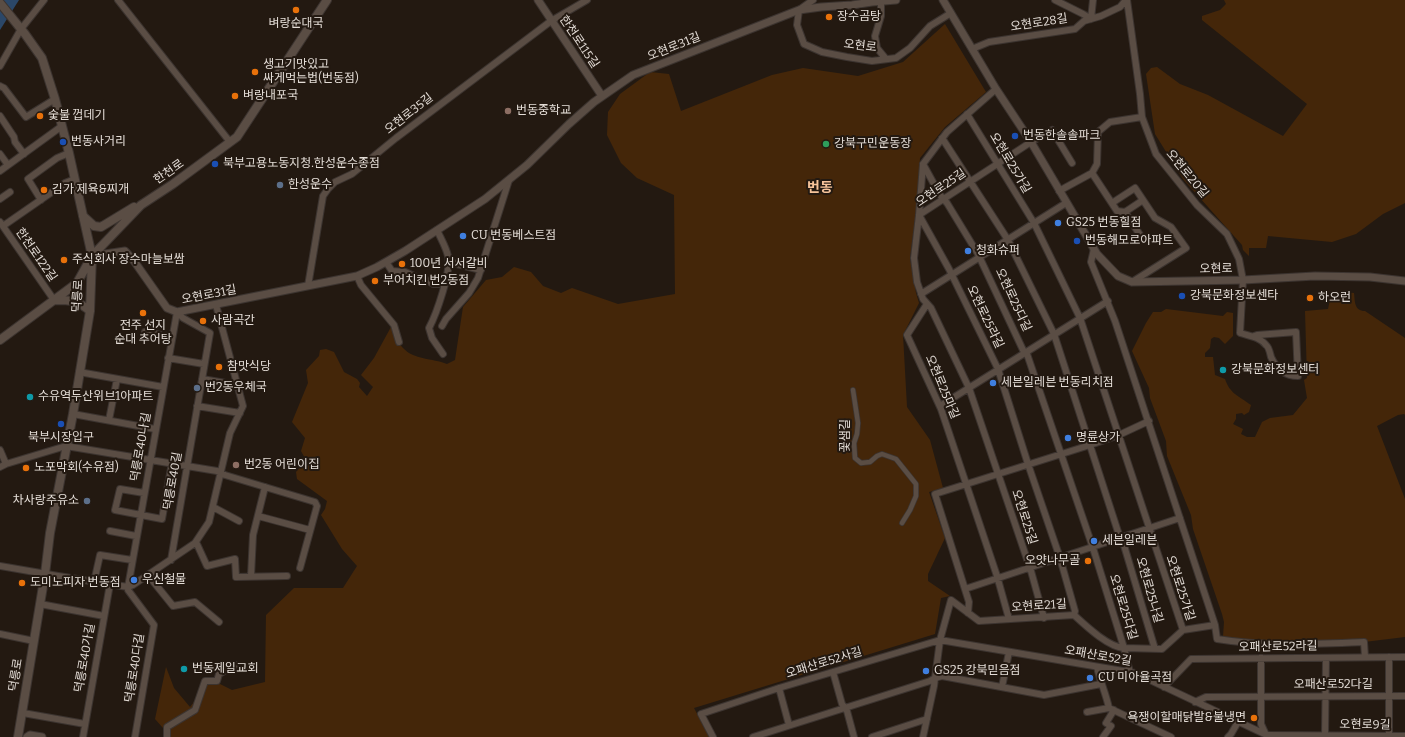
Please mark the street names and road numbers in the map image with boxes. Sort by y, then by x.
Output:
street label: 오현로28길 [1009,11,1069,35]
street label: 한천로115길 [556,13,602,71]
street label: 오현로31길 [645,30,703,64]
street label: 오현로 [843,37,877,55]
street label: 오현로35길 [382,91,436,137]
street label: 오현로25가길 [986,130,1034,196]
street label: 오현로20길 [1163,147,1211,201]
street label: 한천로 [151,157,187,187]
street label: 오현로25길 [913,166,969,210]
street label: 한천로122길 [12,225,60,285]
street label: 오현로 [1199,262,1233,276]
street label: 오현로25다길 [992,266,1034,334]
street label: 덕릉로 [70,279,86,313]
street label: 오현로31길 [180,283,238,307]
street label: 오현로25라길 [964,283,1006,351]
street label: 오현로25마길 [922,353,962,421]
street label: 덕릉로40나길 [128,411,154,483]
street label: 꽃샘길 [839,419,853,453]
street label: 덕릉로40길 [161,451,185,511]
street label: 오현로25길 [1008,488,1040,546]
street label: 오현로25가길 [1163,553,1197,623]
street label: 오현로25나길 [1133,555,1165,625]
street label: 오현로25다길 [1106,572,1140,642]
street label: 오현로21길 [1011,597,1067,615]
street label: 덕릉로40가길 [72,622,98,694]
street label: 덕릉로40다길 [122,632,148,704]
street label: 오패산로52라길 [1238,639,1318,655]
street label: 오패산로52길 [1063,643,1133,669]
street label: 오패산로52사길 [784,645,864,681]
street label: 덕릉로 [6,658,26,692]
street label: 오패산로52다길 [1294,678,1372,692]
street label: 오현로9길 [1339,717,1391,733]

